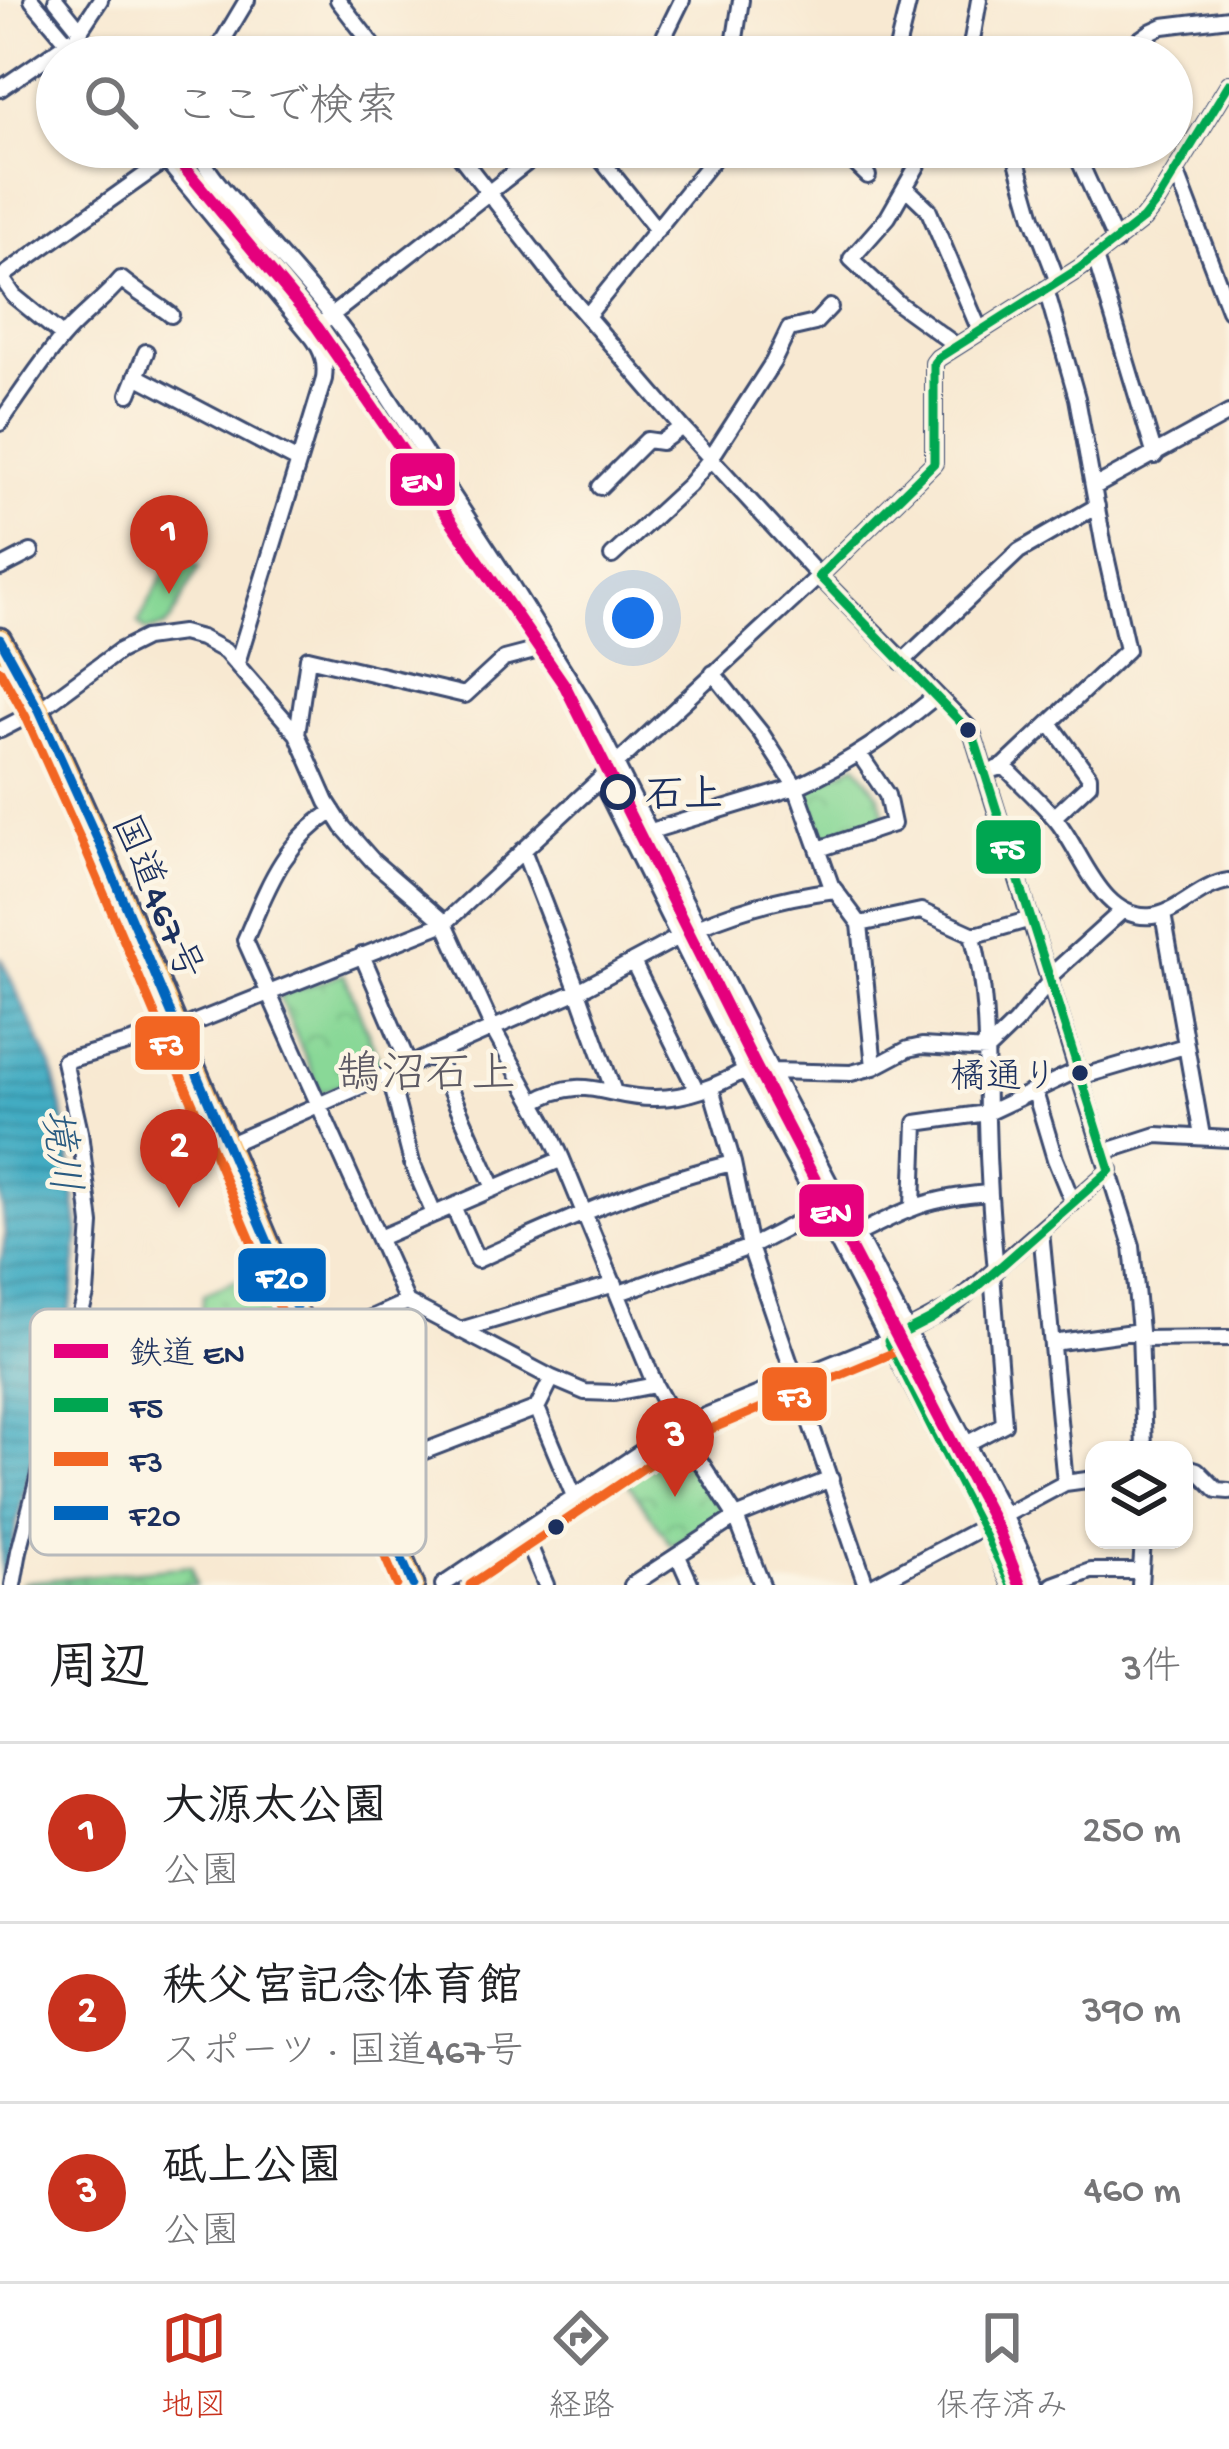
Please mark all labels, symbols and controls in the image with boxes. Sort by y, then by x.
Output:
search box [36,36,1193,168]
icon: search [78,69,144,135]
text: ここで検索 [174,84,399,137]
line badge: EN [388,451,457,508]
text: EN [401,466,443,504]
pin: 1 [130,495,208,594]
your location [603,588,663,648]
unlabelled marker [957,719,979,741]
place label: 石上 [645,775,723,822]
marker: 石上 [602,776,634,808]
street label: 国道467号 [98,809,210,989]
line badge: F5 [974,818,1043,876]
text: F5 [990,833,1026,871]
line badge: F3 [133,1014,202,1072]
text: F3 [149,1029,184,1067]
district label: 鵠沼石上 [336,1049,516,1105]
place label: 橘通り [950,1058,1058,1102]
marker: 橘通り [1069,1062,1091,1084]
water label: 境川 [27,1106,88,1196]
pin: 2 [140,1109,218,1208]
line badge: EN [797,1182,866,1239]
text: EN [810,1197,852,1235]
line badge: F20 [236,1246,328,1304]
text: F20 [255,1262,308,1300]
legend [30,1309,426,1555]
text: 鉄道 EN [129,1336,245,1376]
line badge: F3 [760,1365,829,1423]
text: F3 [777,1381,812,1419]
text: F5 [128,1392,163,1430]
pin: 3 [636,1398,714,1497]
map controls [1085,1441,1193,1549]
button: layers [1085,1441,1193,1549]
text: F3 [128,1446,163,1484]
text: F20 [128,1500,181,1538]
unlabelled marker [545,1516,567,1538]
text: 周辺 [48,1643,150,1703]
text: 3件 [1122,1648,1181,1694]
text: 大源太公園 [162,1784,387,1837]
text: 1 [79,1810,95,1856]
text: 250 m [1082,1810,1181,1856]
text: 公園 [162,1852,240,1898]
text: 秩父宮記念体育館 [162,1964,522,2017]
text: 2 [77,1990,97,2036]
text: 390 m [1082,1990,1181,2036]
text: スポーツ · 国道467号 [162,2032,523,2078]
text: 砥上公園 [162,2144,342,2197]
text: 3 [77,2170,97,2216]
text: 460 m [1084,2170,1181,2216]
text: 公園 [162,2212,240,2258]
tab: 地図 [161,2305,227,2428]
tab: 経路 [548,2305,614,2428]
tab: 保存済み [936,2305,1068,2428]

